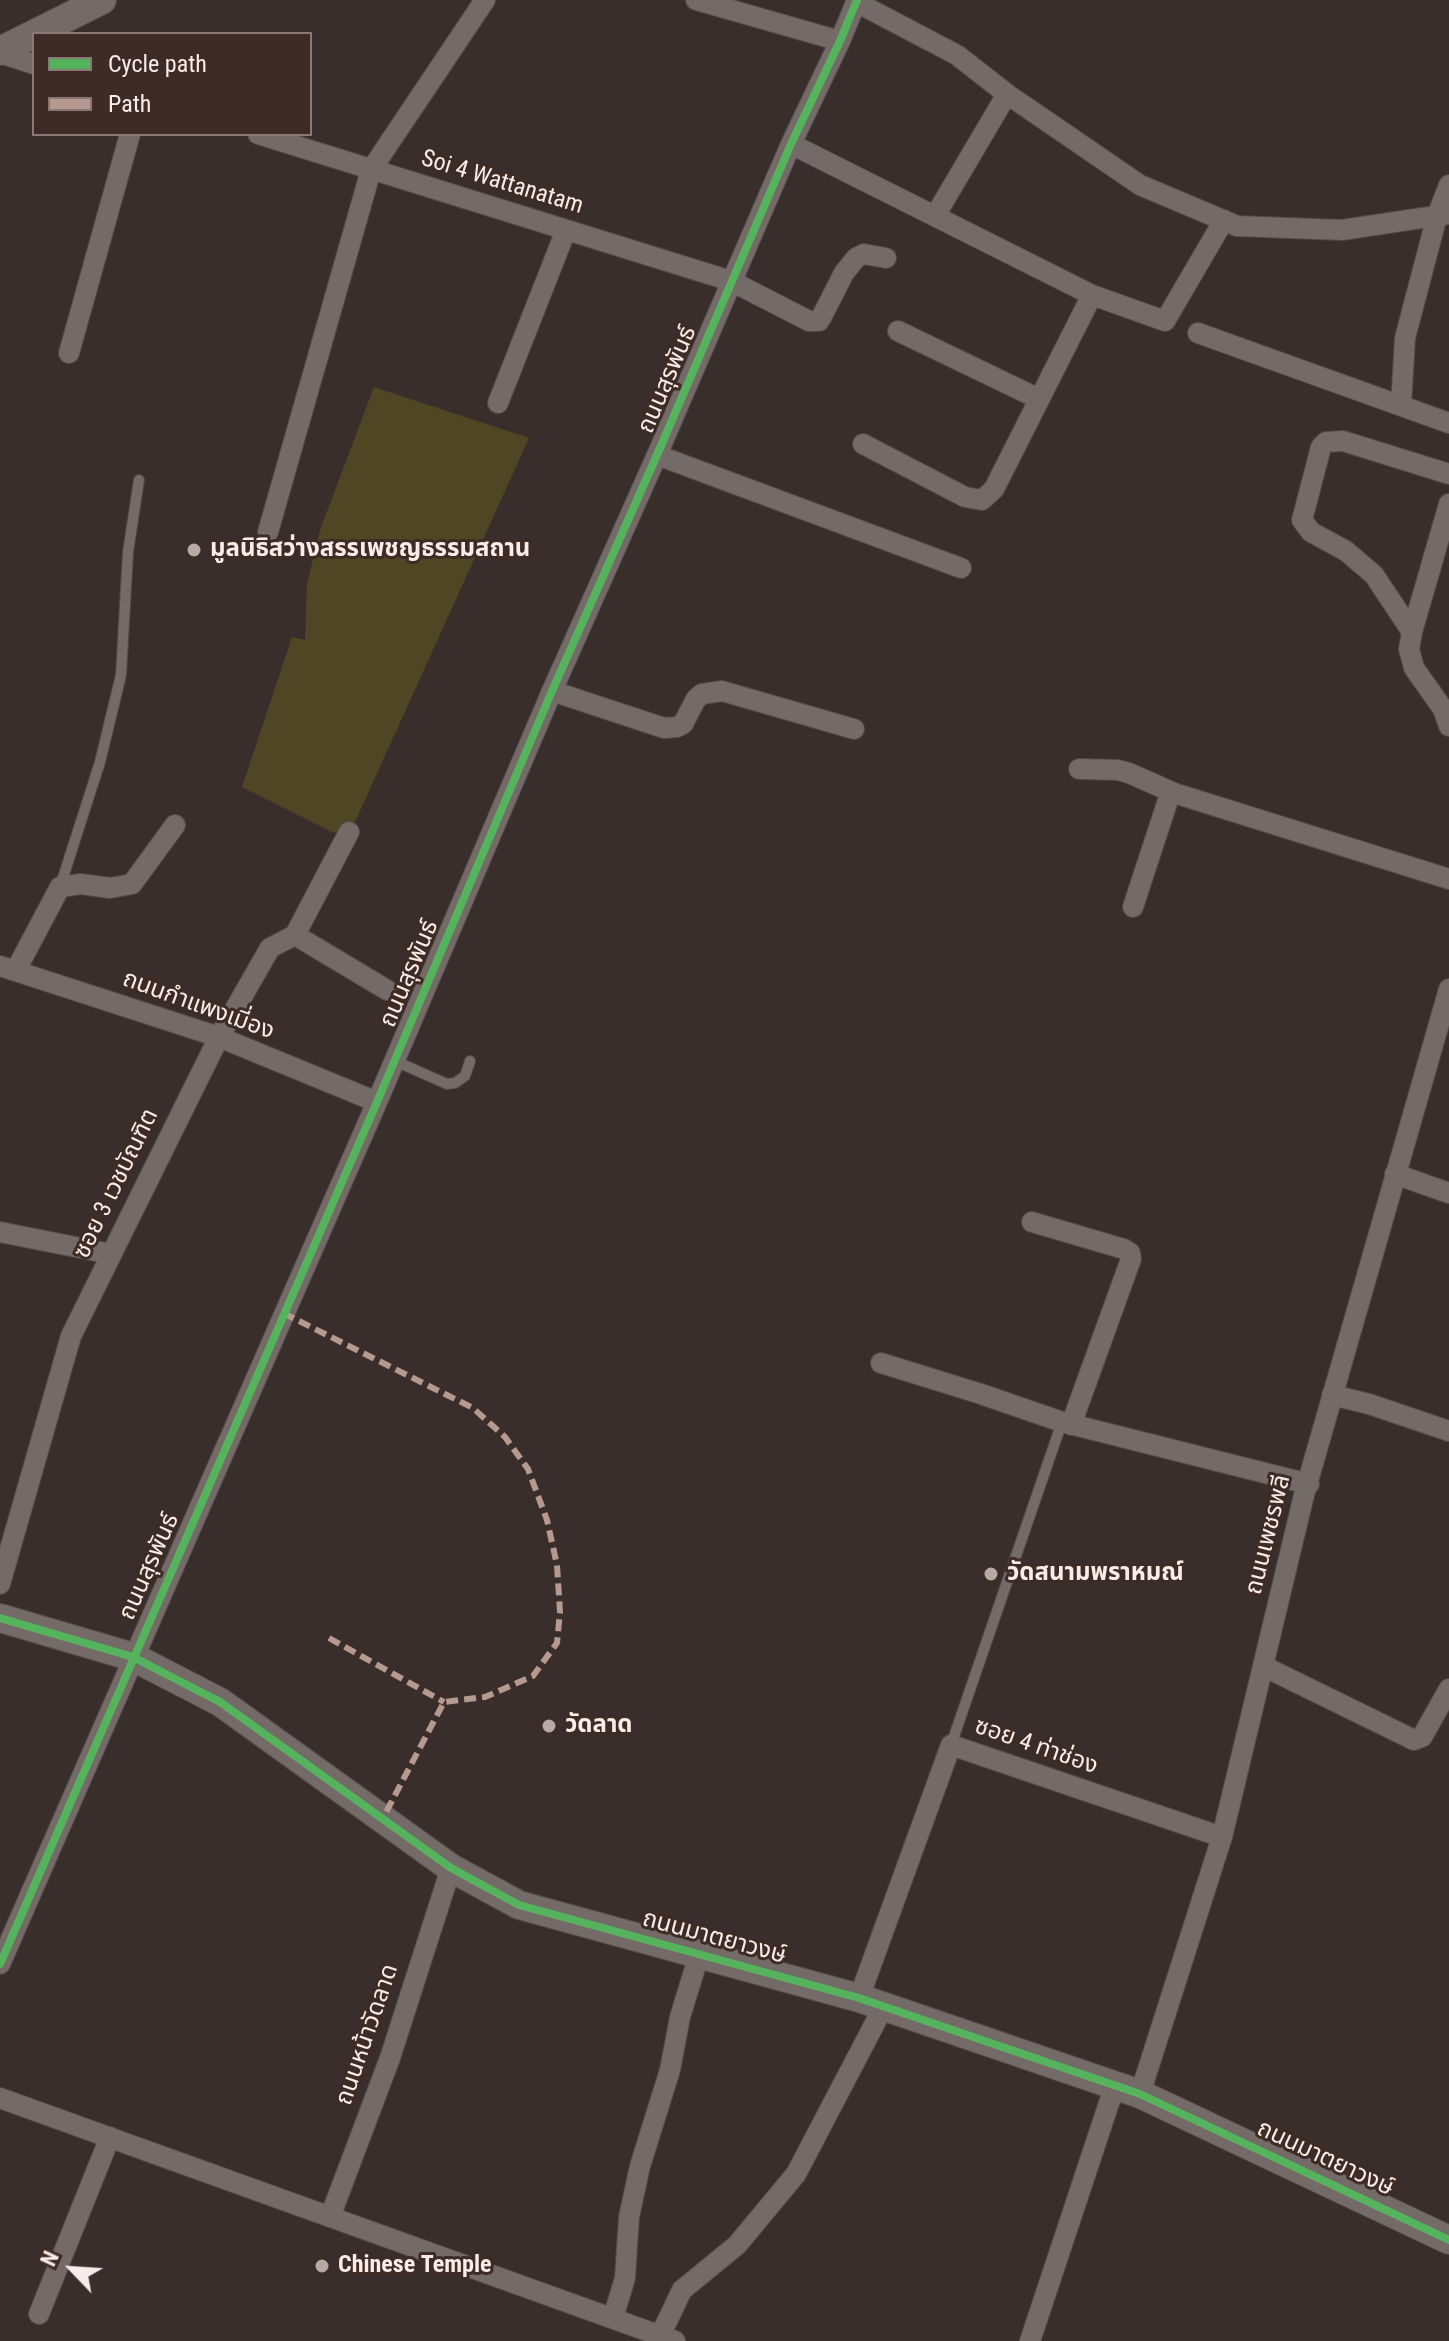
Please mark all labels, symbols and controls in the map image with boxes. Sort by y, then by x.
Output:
legend [32,32,312,136]
text: Cycle path [108,50,207,78]
text: Path [108,90,151,118]
street label: Soi 4 Wattanatam [418,145,586,221]
street label: ถนนสุรพันธ์ [633,322,703,438]
place label: มูลนิธิสว่างสรรเพชญธรรมสถาน [210,536,530,564]
marker: มูลนิธิสว่างสรรเพชญธรรมสถาน [185,541,203,559]
street label: ถนนสุรพันธ์ [375,916,445,1032]
street label: ถนนกำแพงเมี่อง [118,965,278,1047]
street label: ซอย 3 เวชบัณฑิต [68,1105,166,1263]
street label: ถนนเพชรพลี [1240,1472,1298,1598]
street label: ถนนสุรพันธ์ [114,1509,186,1625]
place label: วัดสนามพราหมณ์ [1007,1560,1184,1588]
marker: วัดสนามพราหมณ์ [982,1565,1000,1583]
place label: วัดลาด [565,1712,633,1740]
street label: ซอย 4 ท่าช่อง [971,1712,1101,1782]
marker: วัดลาด [540,1717,558,1735]
street label: ถนนมาตยาวงษ์ [639,1905,789,1971]
street label: ถนนหน้าวัดลาด [330,1961,406,2109]
street label: ถนนมาตยาวงษ์ [1252,2115,1398,2203]
north arrow [32,2229,112,2309]
text: N [36,2247,64,2270]
place label: Chinese Temple [338,2252,491,2280]
marker: Chinese Temple [313,2257,331,2275]

